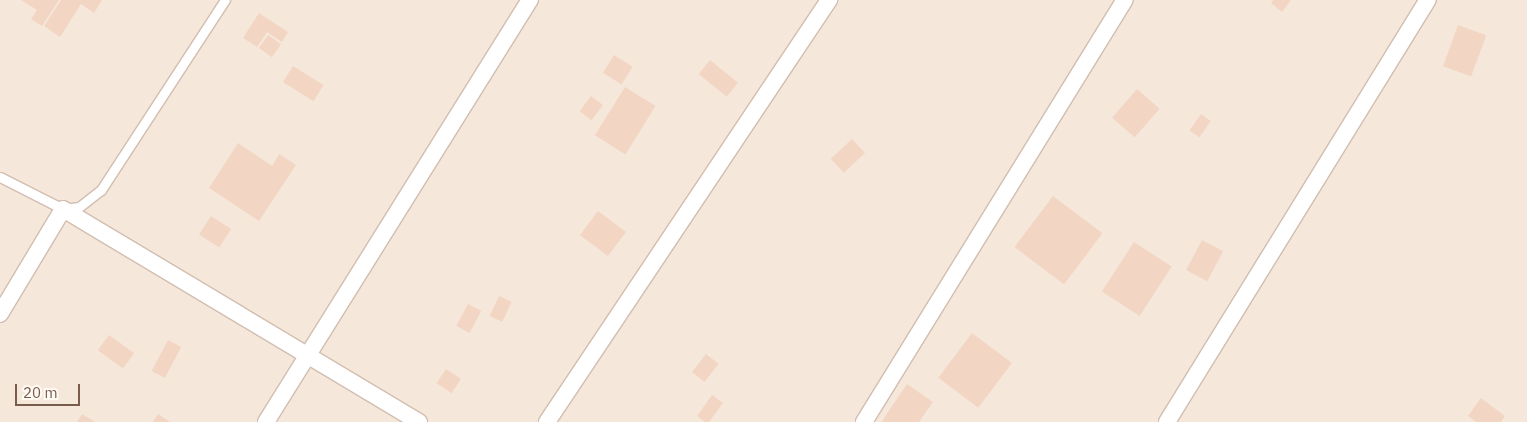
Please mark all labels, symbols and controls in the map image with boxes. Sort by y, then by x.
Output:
scale bar [18,374,82,406]
text: 20 m [23,383,58,402]

